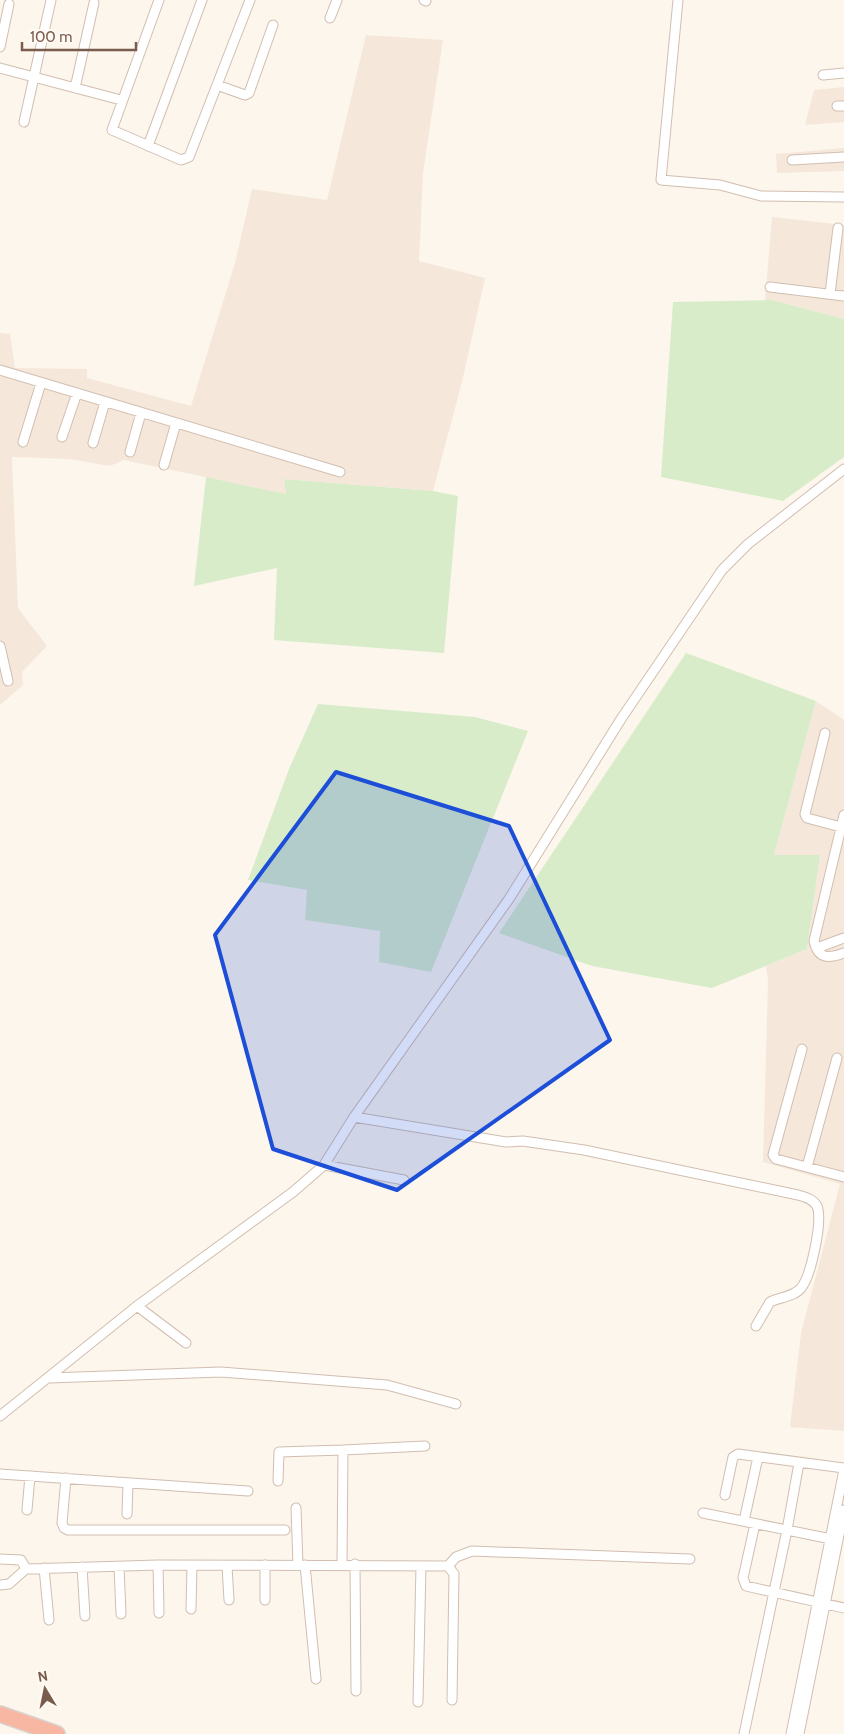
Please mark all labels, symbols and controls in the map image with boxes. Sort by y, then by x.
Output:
scale bar [22,20,136,52]
text: 100 m [30,28,72,46]
north arrow [20,1664,70,1714]
text: N [36,1666,49,1686]

